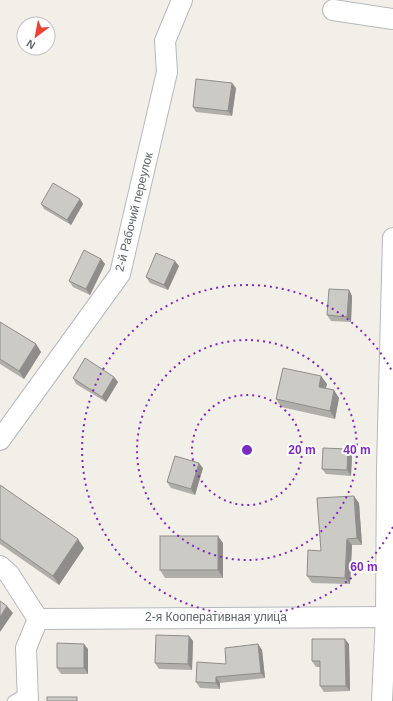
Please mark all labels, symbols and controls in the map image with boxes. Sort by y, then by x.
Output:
north arrow [16,16,56,56]
text: N [24,37,37,52]
street label: 2-й Рабочий переулок [112,150,156,273]
centre of rings [240,443,254,457]
text: 20 m [288,443,316,457]
text: 40 m [343,443,371,457]
text: 60 m [350,560,378,574]
street label: 2-я Кооперативная улица [145,610,287,624]

